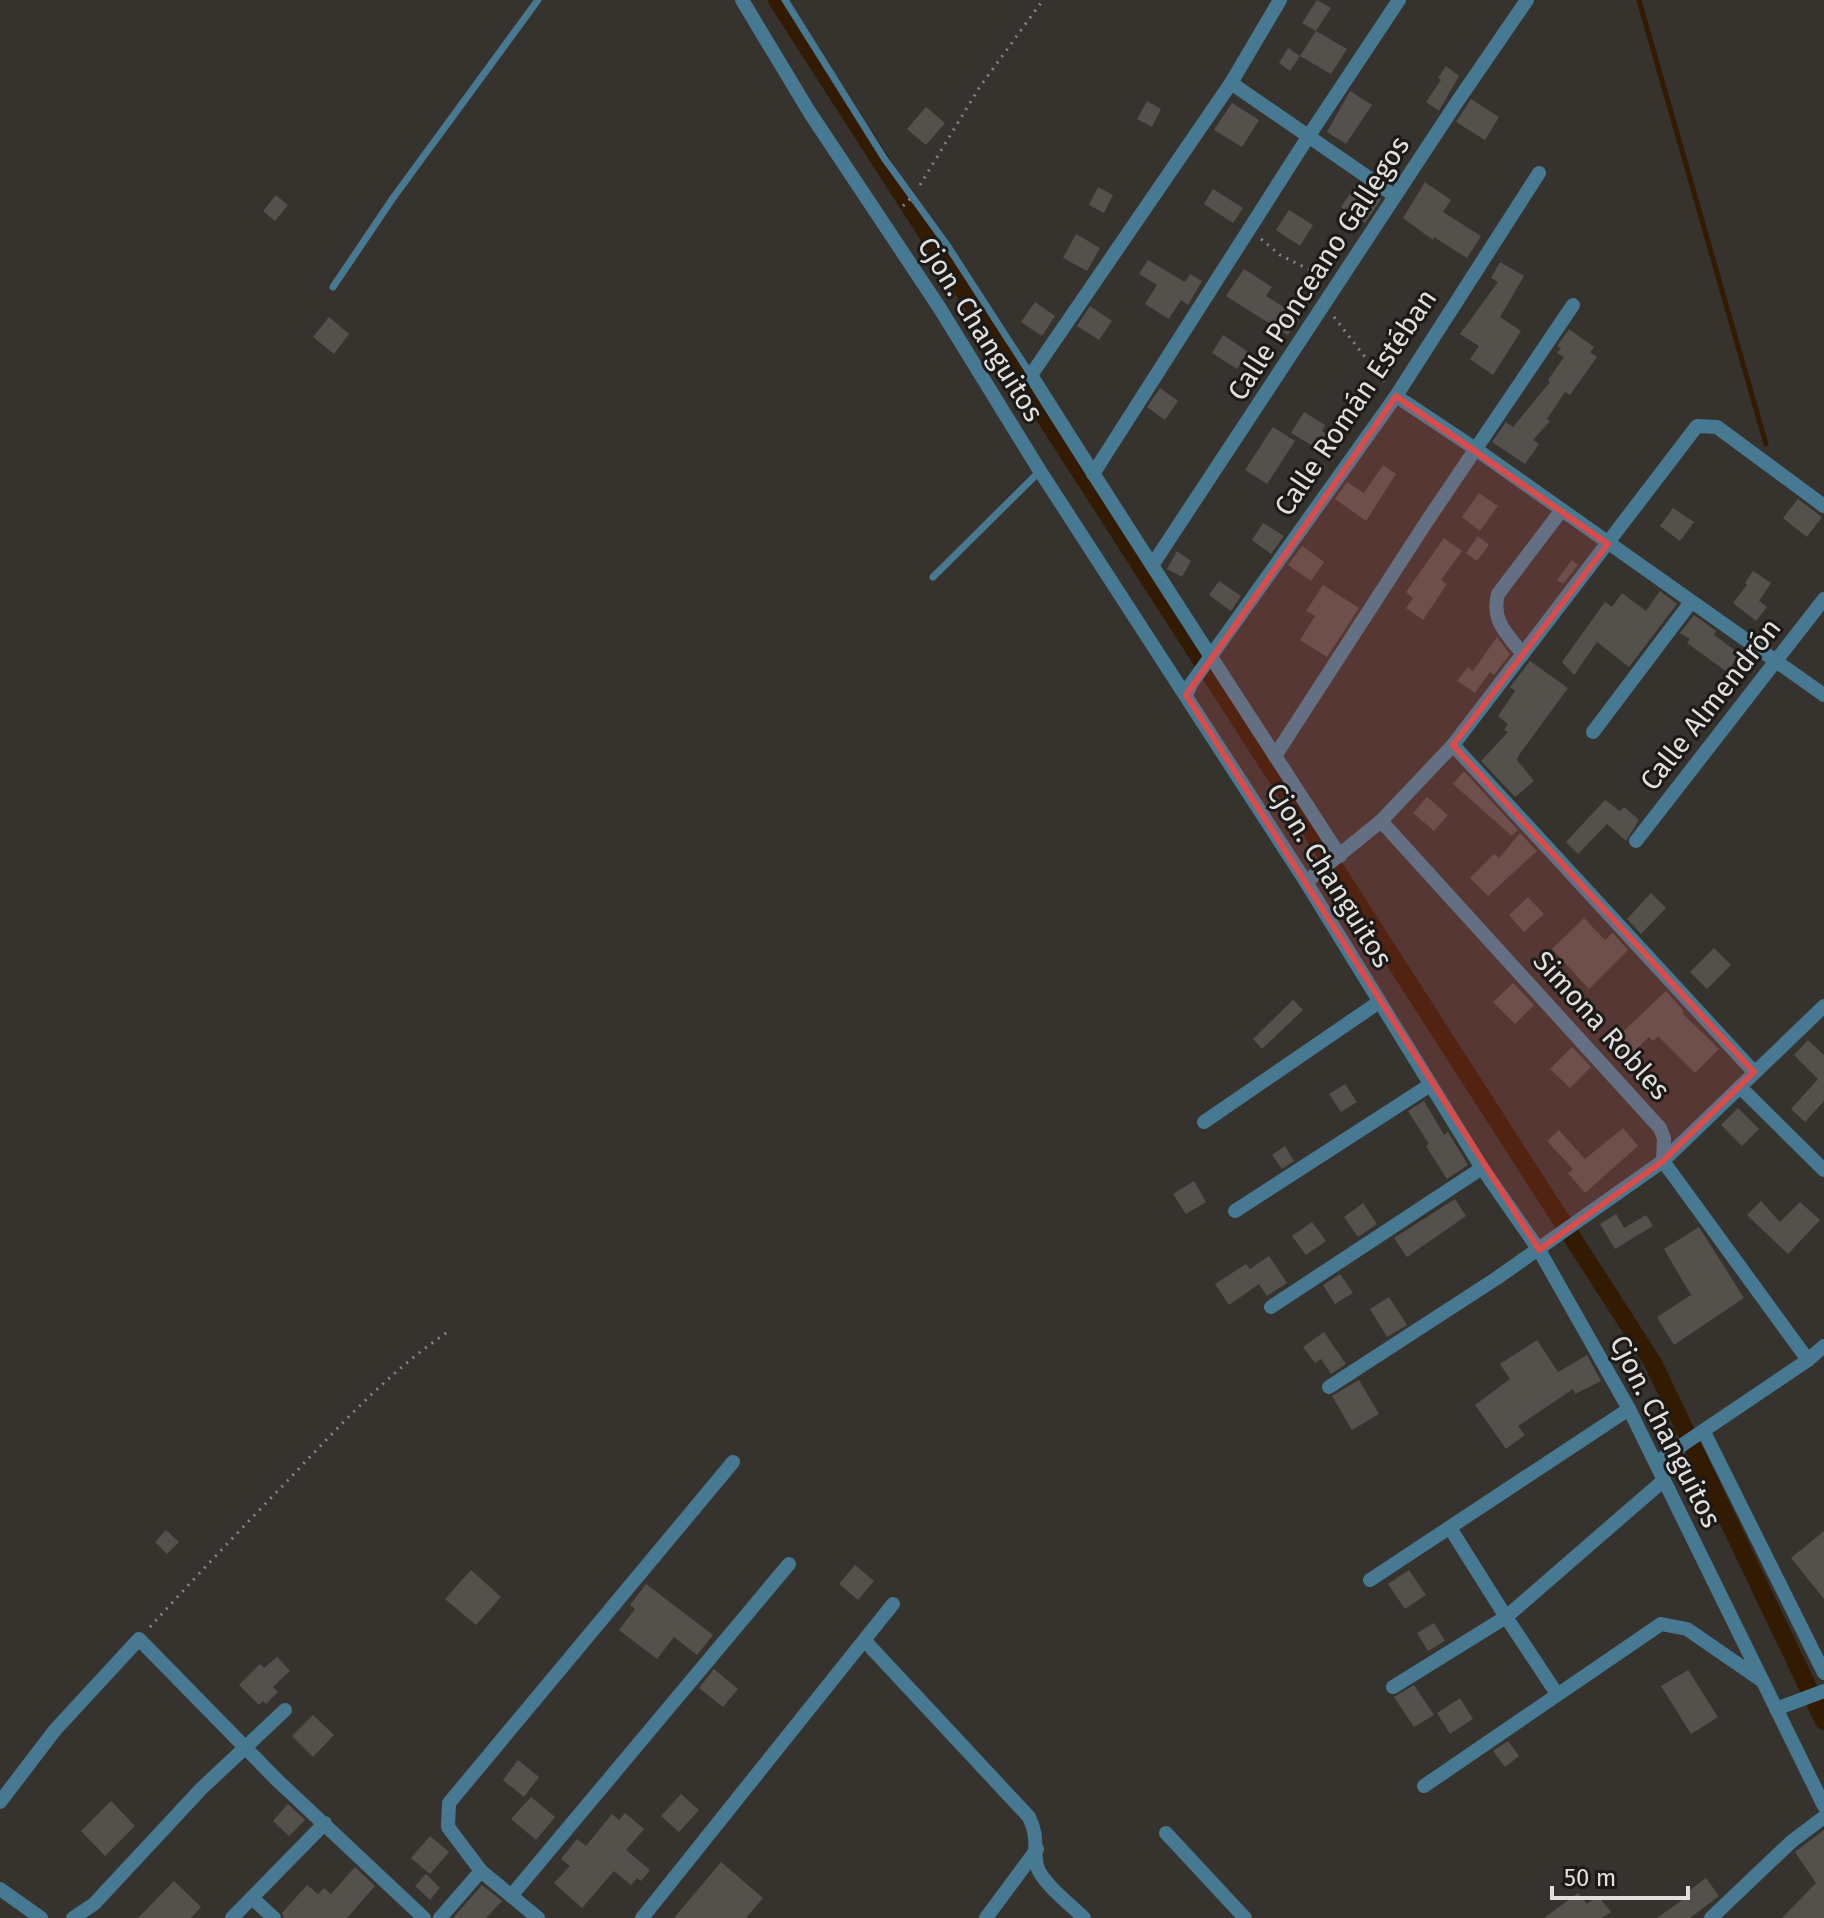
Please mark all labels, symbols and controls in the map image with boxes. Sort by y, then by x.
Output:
street label: Calle Ponceano Gallegos [1221,130,1416,407]
street label: Cjon. Changuitos [911,231,1050,428]
street label: Calle Román Estéban [1267,283,1443,522]
street label: Calle Almendrón [1633,612,1788,797]
street label: Cjon. Changuitos [1260,777,1399,974]
street label: Simona Robles [1526,944,1677,1106]
street label: Cjon. Changuitos [1603,1330,1728,1533]
scale bar [1552,1850,1688,1900]
text: 50 m [1564,1864,1616,1892]

